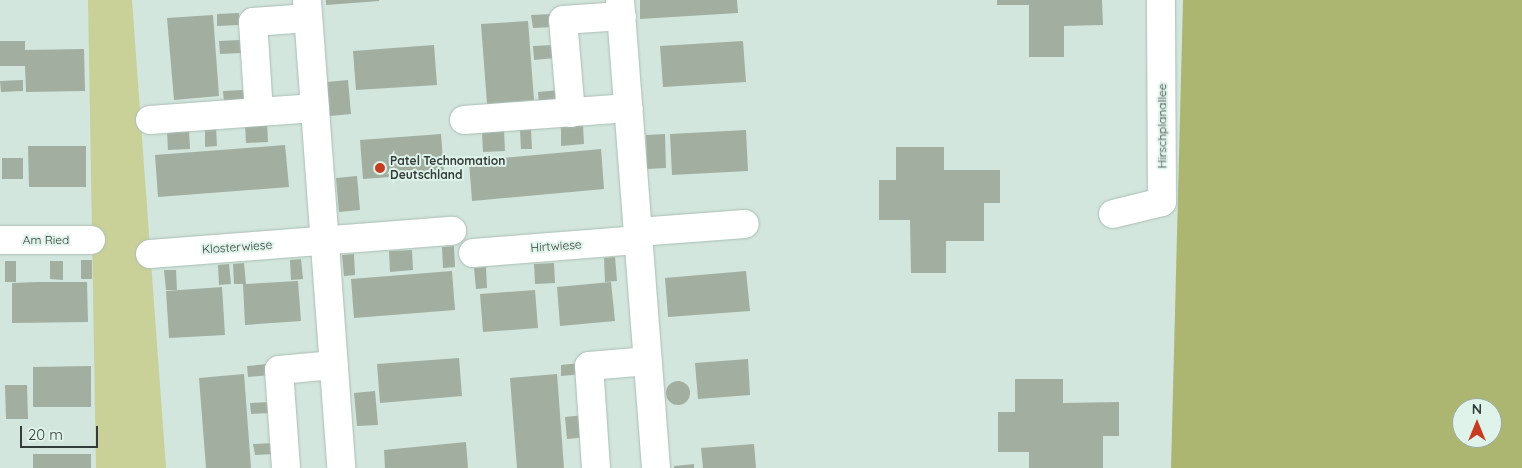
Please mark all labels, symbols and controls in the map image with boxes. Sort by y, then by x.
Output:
street label: Hirschplanallee [1155,84,1169,168]
place label: Patel Technomation Deutschland [390,154,505,182]
marker: Patel Technomation Deutschland [374,162,386,174]
street label: Am Ried [23,233,69,247]
street label: Klosterwiese [201,237,273,257]
street label: Hirtwiese [530,237,582,255]
north arrow [1452,398,1502,448]
text: N [1472,400,1482,418]
scale bar [22,416,100,448]
text: 20 m [28,425,63,444]

